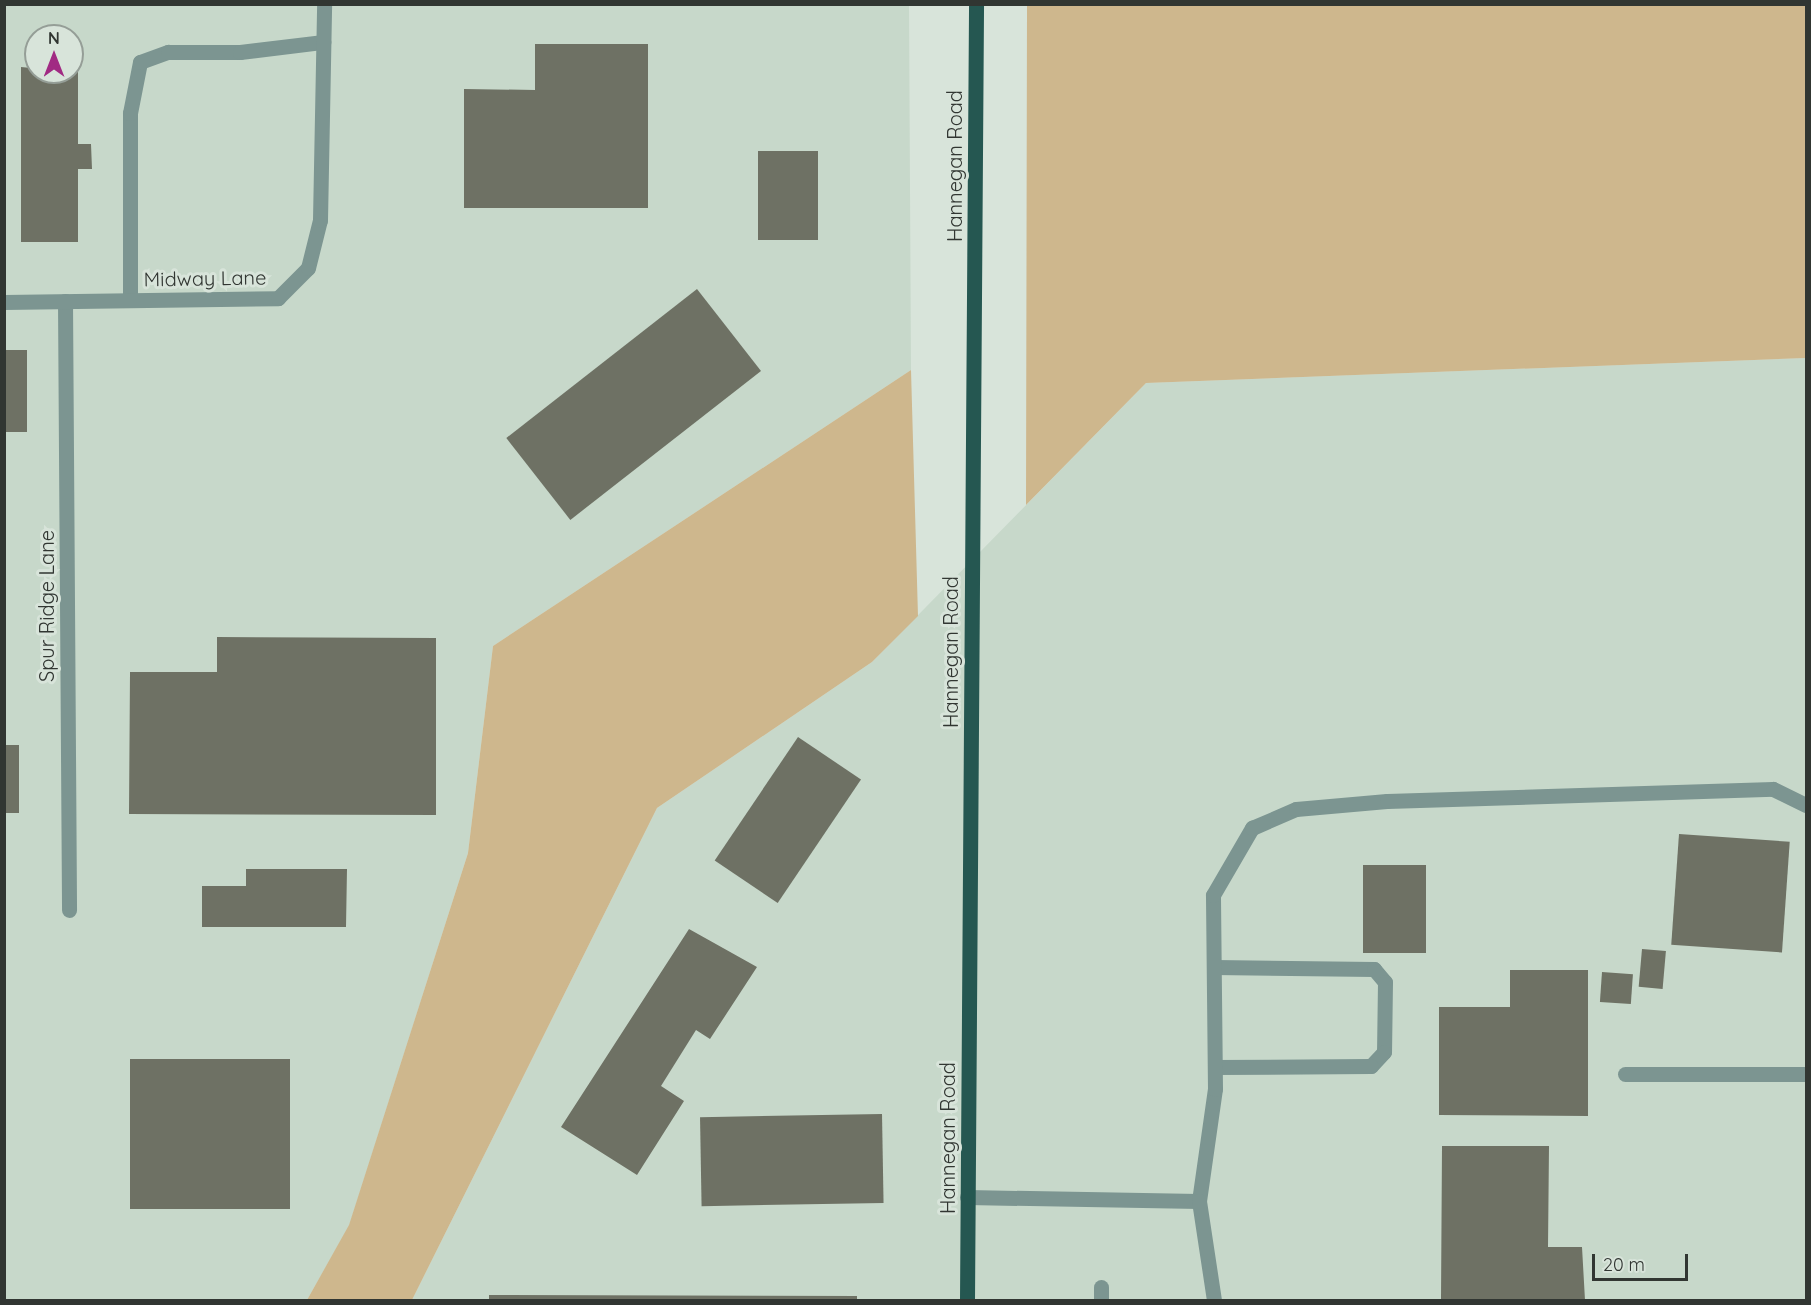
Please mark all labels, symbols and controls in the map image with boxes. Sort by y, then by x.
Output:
north arrow [24,24,84,84]
text: N [48,28,60,48]
street label: Hannegan Road [942,90,966,242]
street label: Midway Lane [143,265,267,291]
street label: Spur Ridge Lane [34,530,58,682]
street label: Hannegan Road [938,576,962,728]
street label: Hannegan Road [935,1062,959,1214]
scale bar [1595,1242,1691,1280]
text: 20 m [1603,1253,1645,1276]

